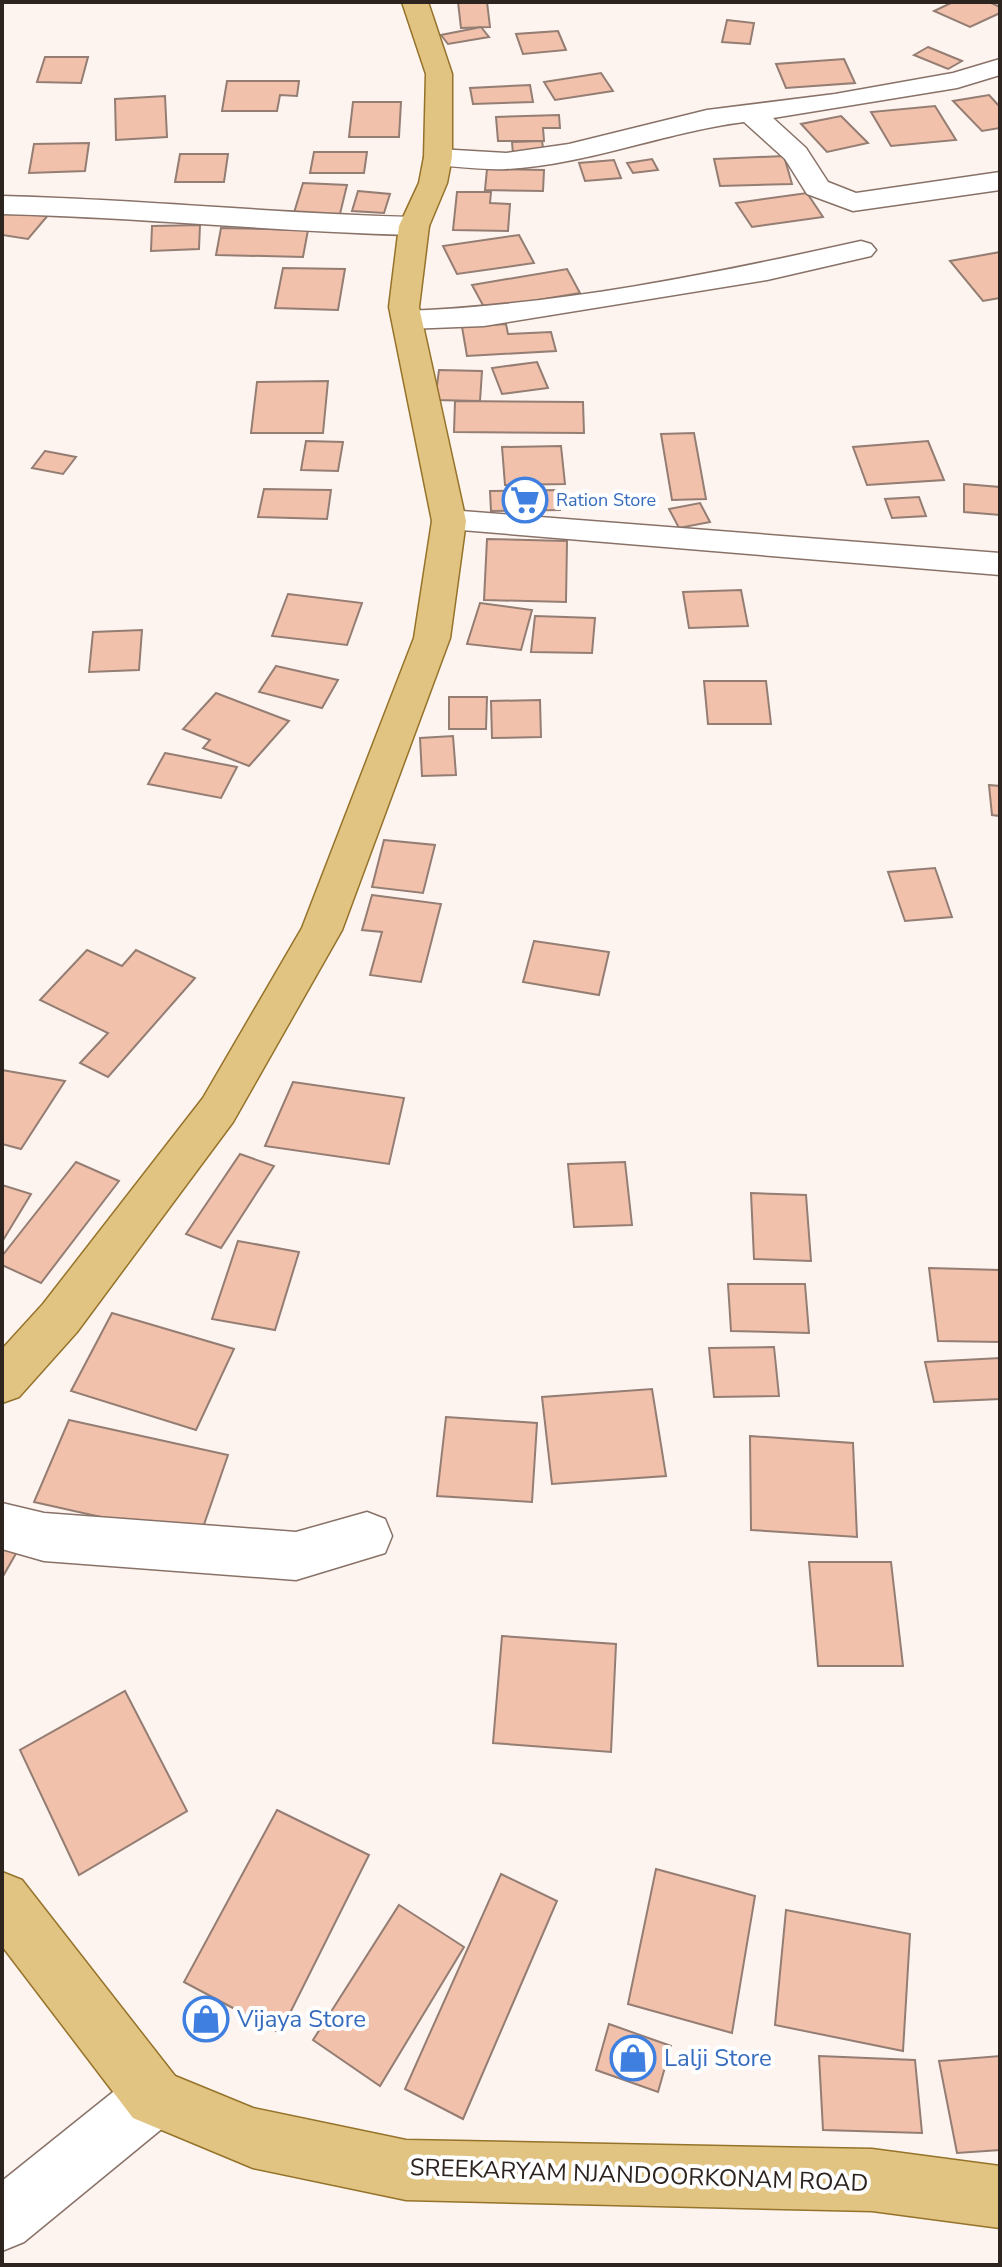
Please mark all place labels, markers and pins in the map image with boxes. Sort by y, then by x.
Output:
supermarket icon: Ration Store [501,476,549,524]
place label: Ration Store [556,488,656,512]
shop icon: Vijaya Store [182,1995,230,2043]
place label: Vijaya Store [236,2003,366,2035]
shop icon: Lalji Store [609,2034,657,2082]
place label: Lalji Store [664,2042,772,2074]

